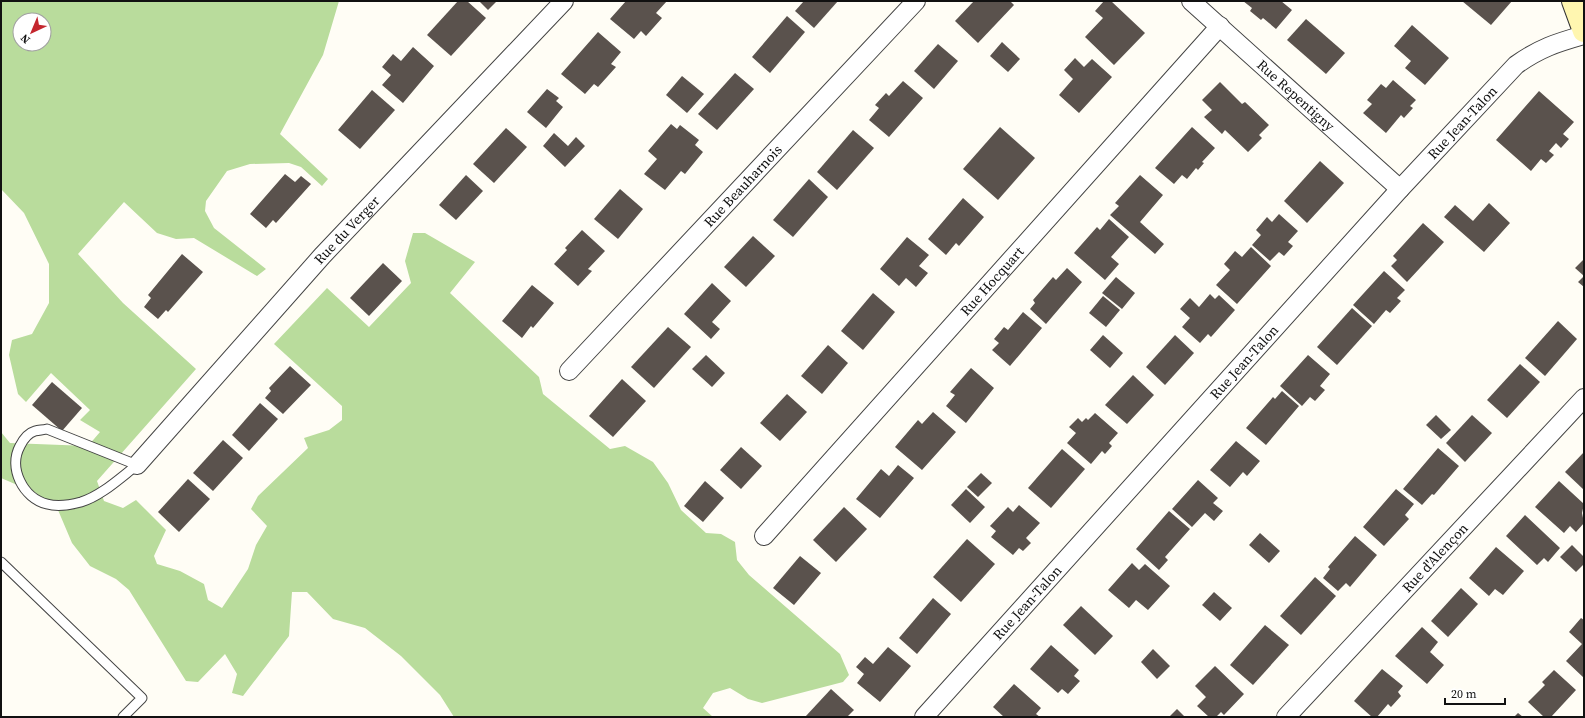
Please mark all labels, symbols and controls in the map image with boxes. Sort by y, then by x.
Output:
north arrow [12,12,52,52]
text: N [17,31,33,47]
street label: Rue Repentigny [1253,55,1340,136]
street label: Rue Jean-Talon [1423,81,1502,164]
street label: Rue Beauharnois [699,140,786,231]
street label: Rue du Verger [309,191,384,269]
street label: Rue Hocquart [956,242,1029,320]
street label: Rue Jean-Talon [1205,320,1283,404]
street label: Rue d'Alençon [1397,518,1473,597]
street label: Rue Jean-Talon [988,561,1066,644]
scale bar [1445,680,1505,706]
text: 20 m [1451,686,1477,702]

